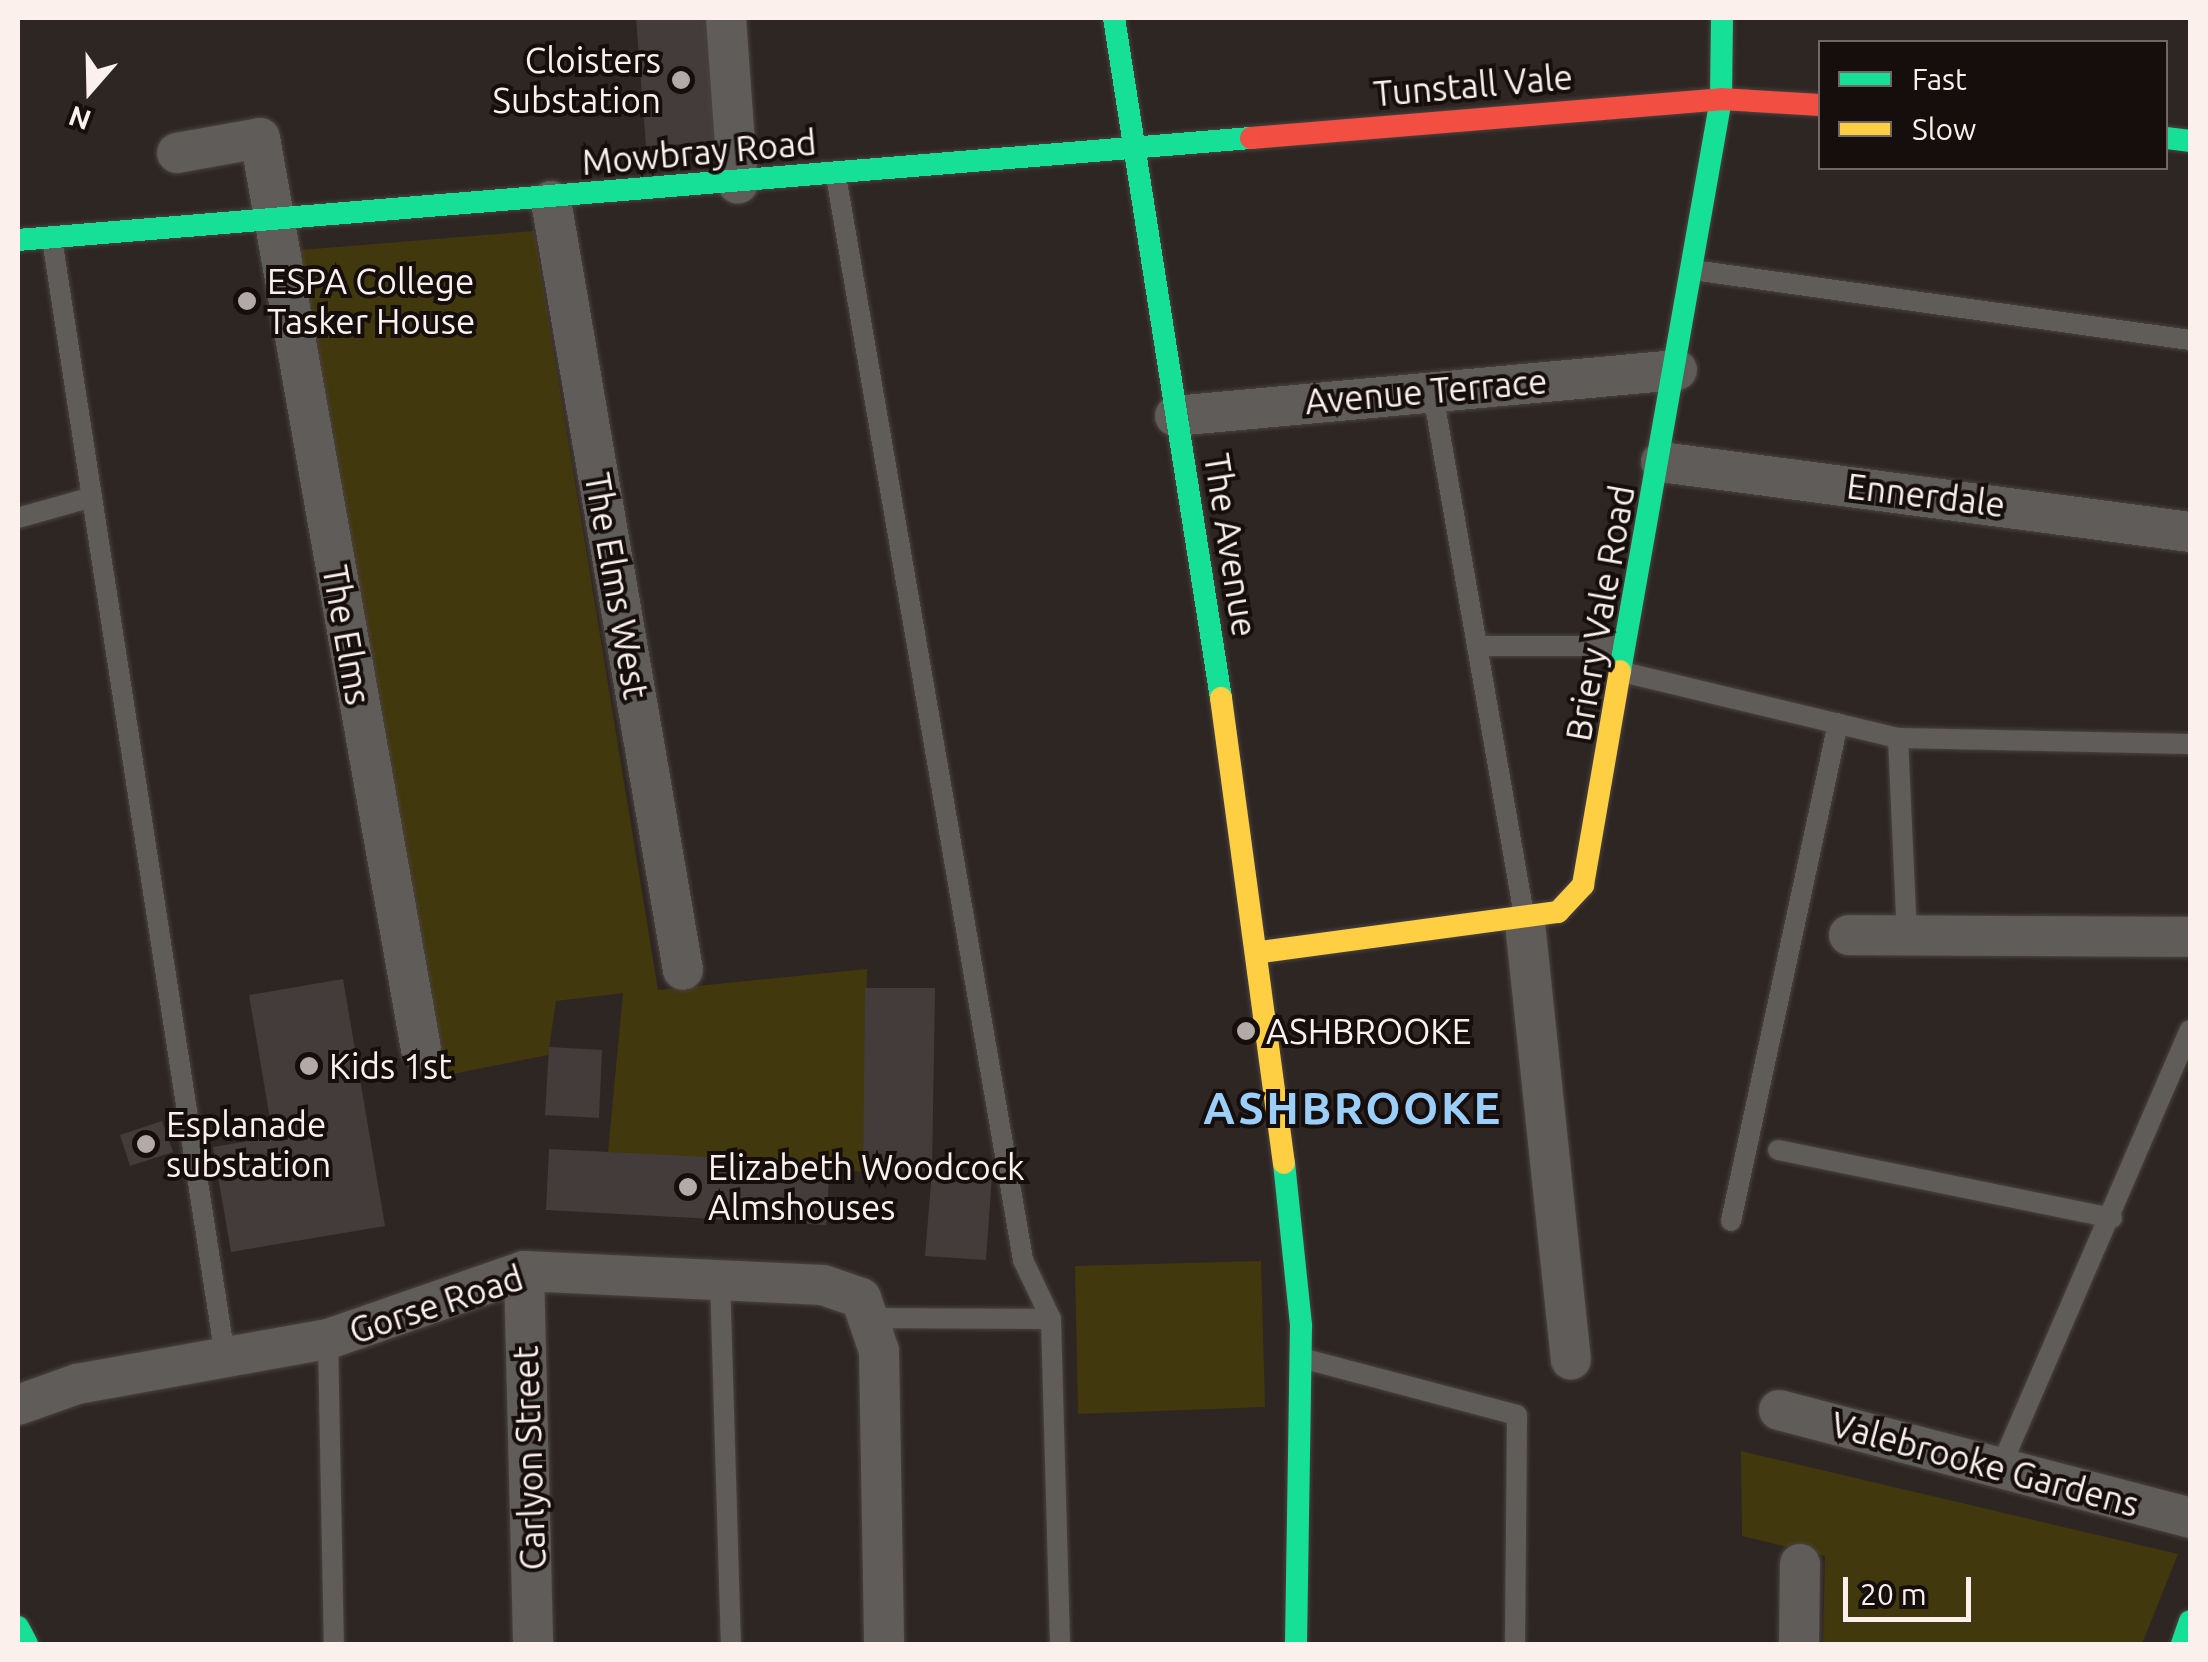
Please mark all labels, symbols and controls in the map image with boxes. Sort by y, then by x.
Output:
place label: Cloisters Substation [493,39,661,121]
north arrow [40,40,140,140]
legend [1818,40,2168,170]
street label: Tunstall Vale [1372,55,1574,115]
text: Fast [1912,62,1967,96]
marker: Cloisters Substation [670,69,692,91]
text: N [64,101,95,137]
text: Slow [1912,112,1976,146]
street label: Mowbray Road [580,121,818,183]
place label: ESPA College Tasker House [267,260,475,342]
marker: ESPA College Tasker House [236,290,258,312]
street label: Avenue Terrace [1303,359,1549,423]
street label: The Avenue [1196,451,1266,639]
street label: Ennerdale [1844,464,2008,526]
street label: The Elms West [576,470,658,702]
street label: Briery Vale Road [1557,482,1643,744]
street label: The Elms [314,562,380,708]
place label: ASHBROOKE [1266,1010,1471,1052]
marker: ASHBROOKE [1235,1020,1257,1042]
place label: Kids 1st [329,1045,452,1087]
marker: Kids 1st [298,1055,320,1077]
district label: ASHBROOKE [1203,1081,1503,1135]
place label: Esplanade substation [166,1103,331,1185]
marker: Esplanade substation [135,1133,157,1155]
place label: Elizabeth Woodcock Almshouses [708,1146,1025,1228]
marker: Elizabeth Woodcock Almshouses [677,1176,699,1198]
street label: Gorse Road [344,1256,528,1352]
street label: Carlyon Street [504,1345,554,1571]
street label: Valebrooke Gardens [1827,1403,2143,1525]
scale bar [1848,1557,1976,1619]
text: 20 m [1860,1577,1927,1611]

